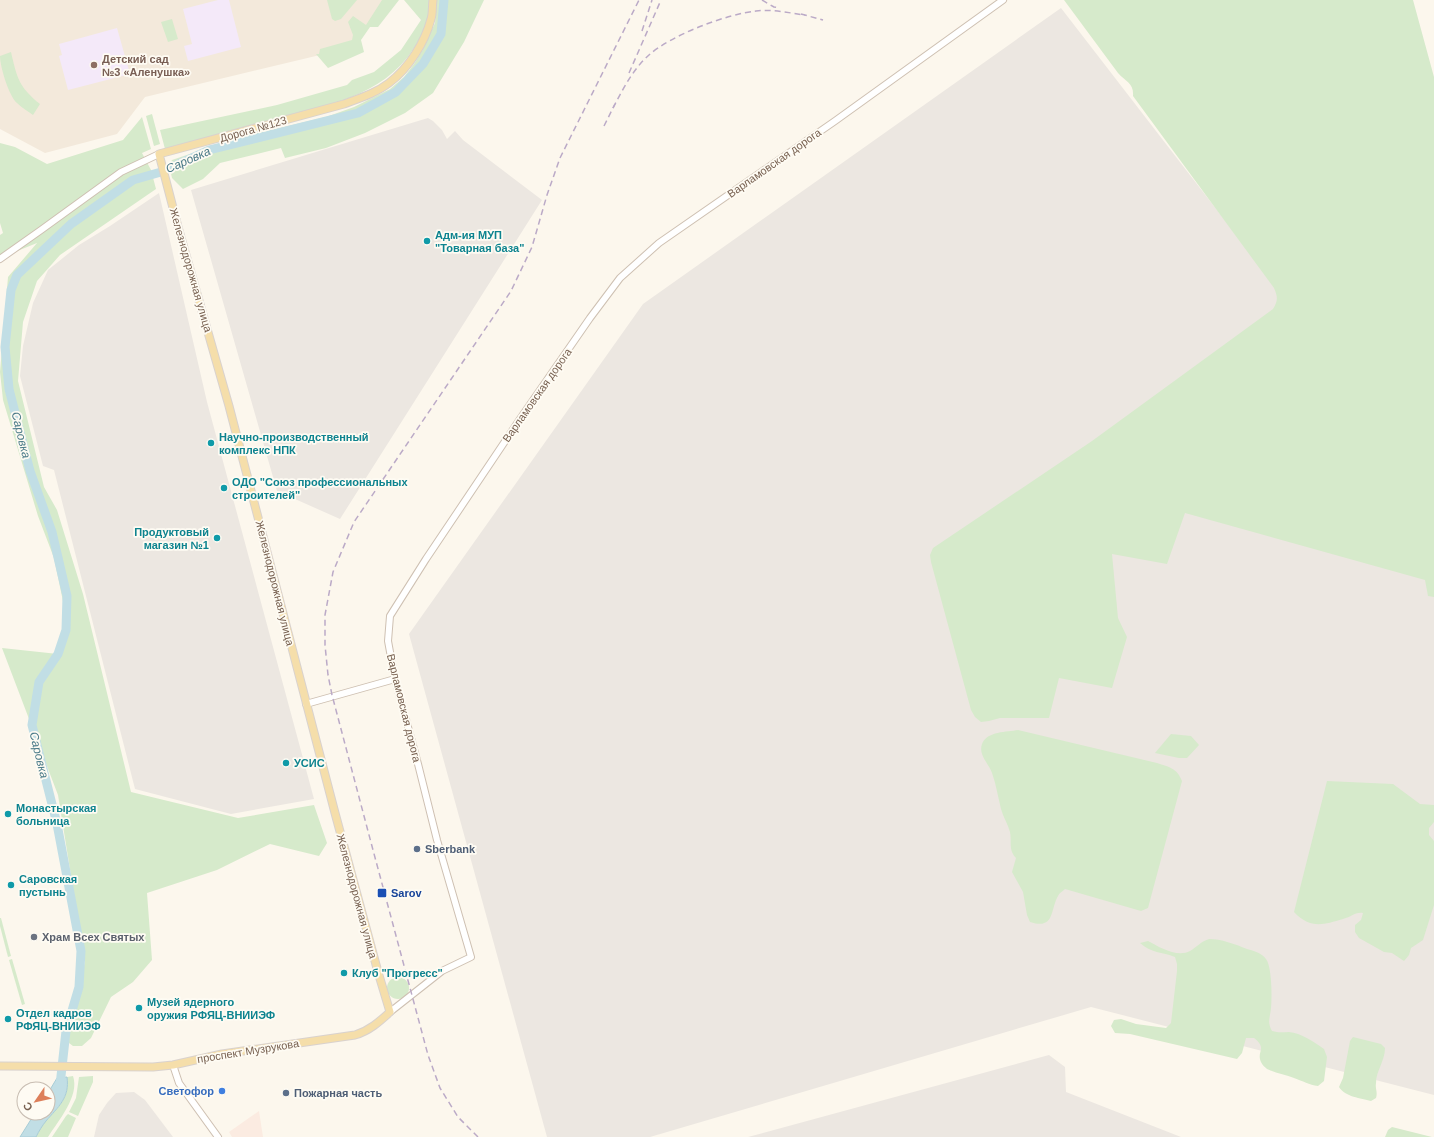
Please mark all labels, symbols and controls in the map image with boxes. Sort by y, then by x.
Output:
place label: Детский сад №3 «Аленушка» [102,53,190,78]
marker: Детский сад №3 «Аленушка» [89,60,99,70]
street label: Дорога №123 [218,114,288,144]
street label: Варламовская дорога [725,126,824,200]
water label: Саровка [163,144,213,176]
street label: Железнодорожная улица [168,207,215,334]
place label: Адм-ия МУП "Товарная база" [435,229,524,254]
marker: Адм-ия МУП "Товарная база" [422,236,432,246]
street label: Варламовская дорога [500,345,574,444]
water label: Саровка [8,410,34,460]
place label: Научно-производственный комплекс НПК [219,431,369,456]
marker: Научно-производственный комплекс НПК [206,438,216,448]
place label: ОДО "Союз профессиональных строителей" [232,476,408,501]
marker: ОДО "Союз профессиональных строителей" [219,483,229,493]
street label: Железнодорожная улица [254,519,297,648]
place label: Продуктовый магазин №1 [134,526,209,551]
marker: Продуктовый магазин №1 [212,533,222,543]
street label: Варламовская дорога [385,652,424,764]
water label: Саровка [26,730,52,780]
place label: УСИС [294,757,325,769]
marker: УСИС [281,758,291,768]
place label: Монастырская больница [16,802,96,827]
marker: Монастырская больница [3,809,13,819]
street label: Железнодорожная улица [335,832,380,960]
place label: Sberbank [425,843,476,855]
marker: Sberbank [412,844,422,854]
place label: Саровская пустынь [19,873,77,898]
marker: Саровская пустынь [6,880,16,890]
marker: Sarov [376,887,388,899]
place label: Sarov [391,887,422,899]
place label: Храм Всех Святых [42,931,145,943]
marker: Храм Всех Святых [29,932,39,942]
place label: Клуб "Прогресс" [352,967,443,979]
marker: Клуб "Прогресс" [339,968,349,978]
place label: Музей ядерного оружия РФЯЦ-ВНИИЭФ [147,996,275,1021]
marker: Музей ядерного оружия РФЯЦ-ВНИИЭФ [134,1003,144,1013]
place label: Отдел кадров РФЯЦ-ВНИИЭФ [16,1007,101,1032]
marker: Отдел кадров РФЯЦ-ВНИИЭФ [3,1014,13,1024]
street label: проспект Музрукова [196,1037,301,1065]
north arrow [16,1081,56,1121]
place label: Светофор [159,1085,214,1097]
marker: Светофор [217,1086,227,1096]
place label: Пожарная часть [294,1087,382,1099]
marker: Пожарная часть [281,1088,291,1098]
text: С [20,1100,35,1113]

